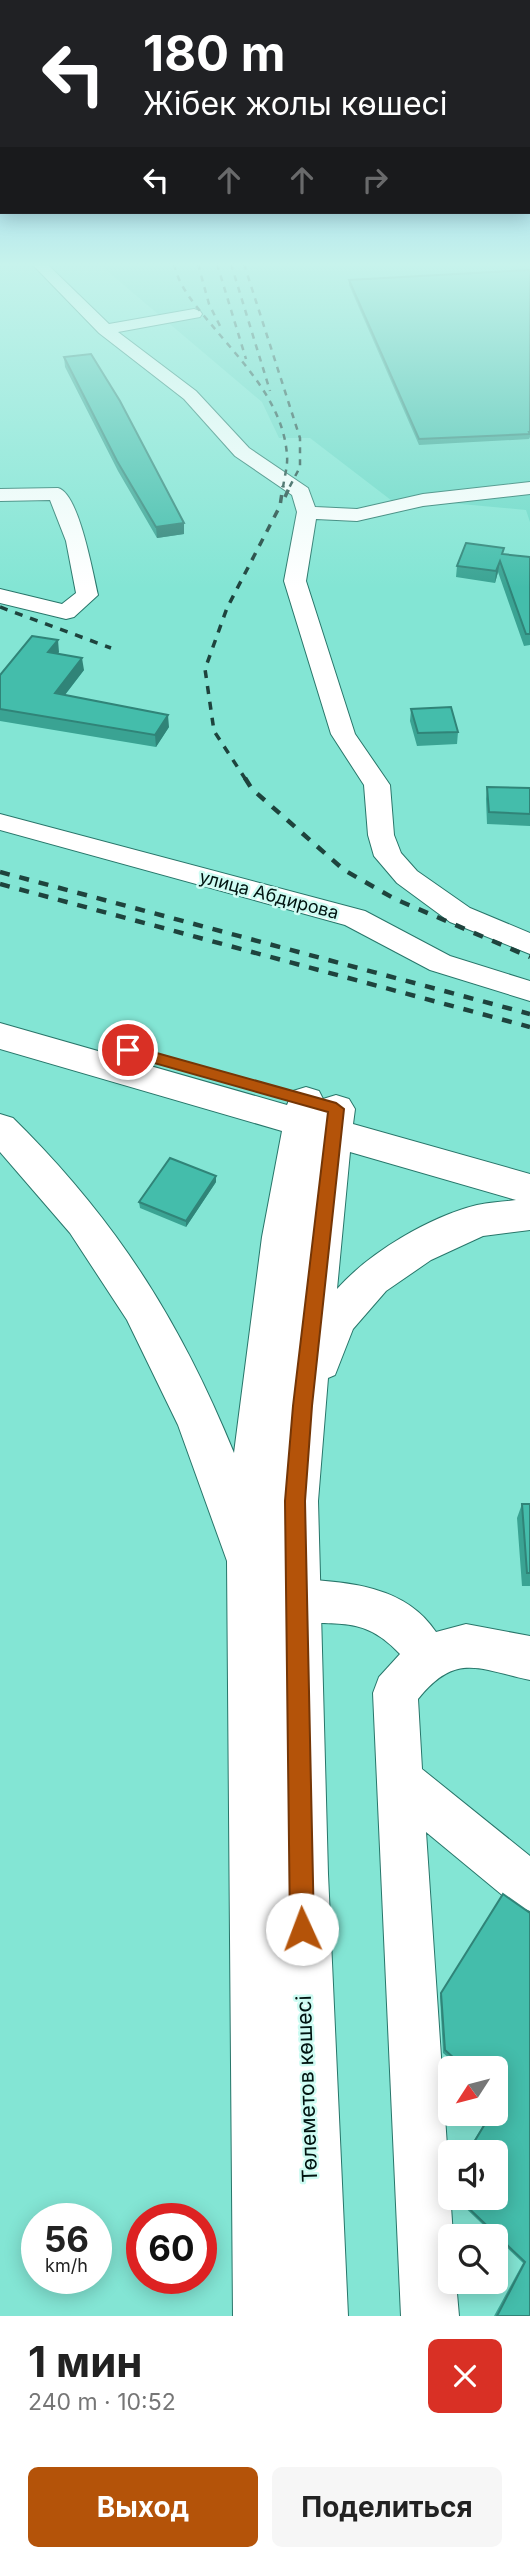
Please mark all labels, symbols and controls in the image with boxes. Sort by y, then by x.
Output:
text: 180 m [143,24,285,83]
icon: left [28,28,119,119]
text: Жібек жолы көшесі [143,84,448,123]
icon: left [137,161,175,199]
icon: ahead [210,161,248,199]
icon: ahead [283,161,321,199]
icon: right [356,161,394,199]
street label: улица Абдирова [197,866,341,923]
pin [98,1020,158,1080]
icon: arrive [109,1031,147,1069]
position arrow [265,1892,339,1966]
street label: Төлеметов көшесі [291,1995,322,2183]
north arrow [438,2056,508,2126]
map controls [438,2056,508,2294]
button: sound [438,2140,508,2210]
speed limit sign: 60 [126,2203,217,2294]
text: 56 [44,2218,89,2260]
button: search [438,2224,508,2294]
text: km/h [45,2255,88,2276]
text: 1 мин [28,2336,142,2387]
button: close [428,2339,502,2413]
text: 240 m · 10:52 [28,2388,176,2416]
button: Выход [28,2467,258,2547]
button: Поделиться [272,2467,502,2547]

